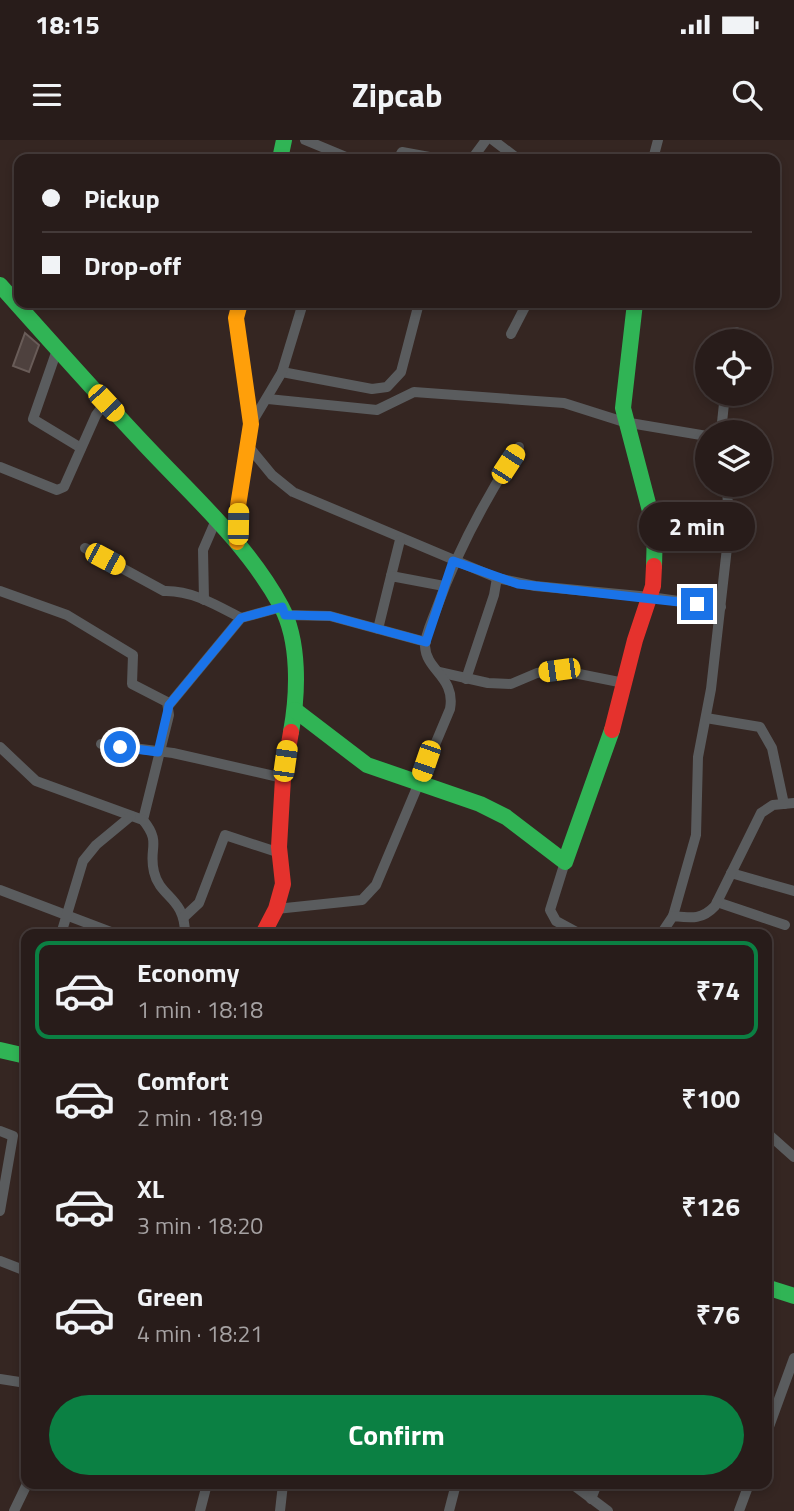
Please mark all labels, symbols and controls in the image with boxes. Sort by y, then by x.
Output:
text: 18:15 [35,5,100,44]
text: Zipcab [352,71,442,119]
icon: menu [28,76,66,114]
icon: search [728,76,766,114]
text: Pickup [84,179,160,218]
text: Drop-off [84,246,181,285]
map controls [695,329,772,497]
button: locate [695,329,772,406]
car [84,380,129,426]
button: layers [695,420,772,497]
car [488,441,529,487]
car [228,503,249,545]
callout: 2 min [639,503,755,552]
text: 2 min [669,509,725,544]
car [82,540,129,578]
route end [681,588,713,620]
car [537,657,582,683]
route start [104,731,136,763]
car [410,738,443,784]
car [272,739,299,783]
text: Economy [137,953,239,992]
icon: car [53,959,116,1022]
text: ₹74 [696,971,740,1010]
text: 1 min · 18:18 [137,992,263,1027]
text: Comfort [137,1061,229,1100]
icon: car [53,1067,116,1130]
text: ₹100 [681,1079,740,1118]
text: 2 min · 18:19 [137,1100,263,1135]
text: XL [137,1169,164,1208]
icon: car [53,1175,116,1238]
text: ₹126 [681,1187,740,1226]
text: 3 min · 18:20 [137,1208,263,1243]
text: Green [137,1277,203,1316]
icon: car [53,1283,116,1346]
text: ₹76 [696,1295,740,1334]
text: 4 min · 18:21 [137,1316,263,1351]
button: Confirm [49,1395,744,1475]

